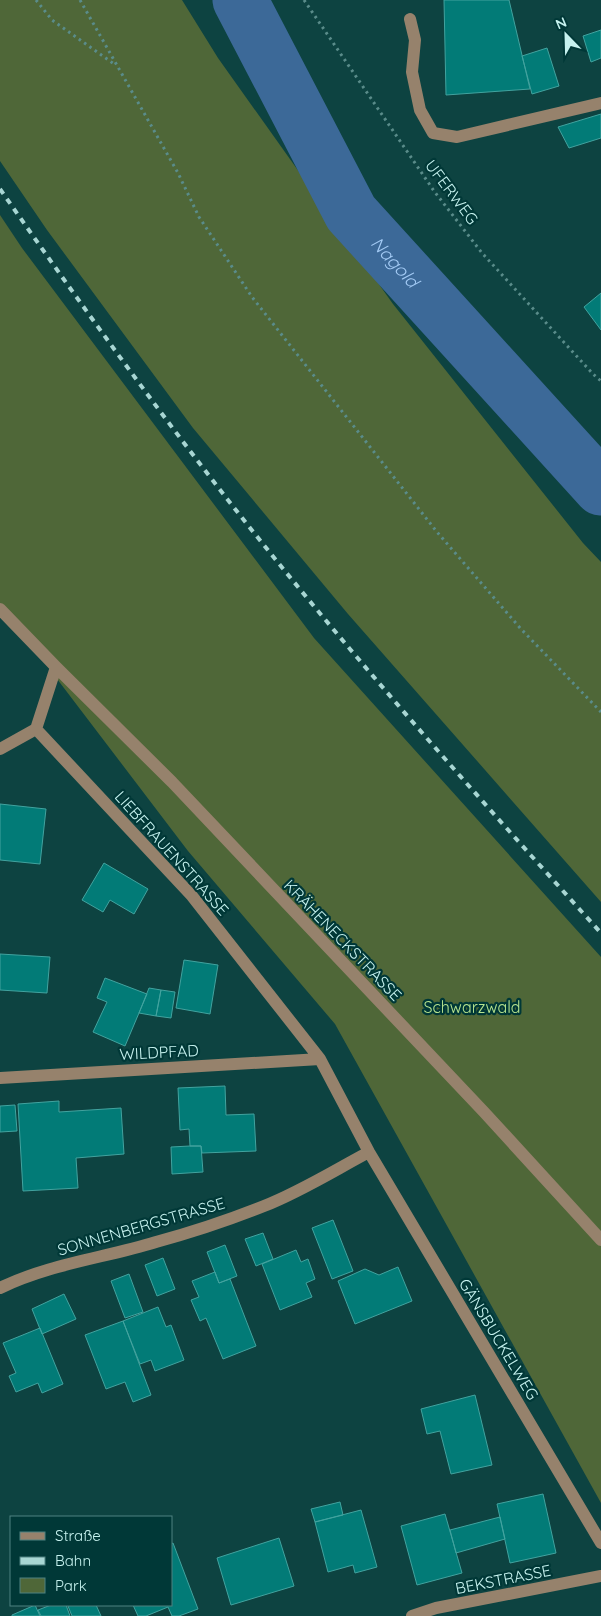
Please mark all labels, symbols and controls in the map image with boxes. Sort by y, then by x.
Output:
north arrow [541,10,591,60]
text: N [553,13,569,33]
street label: UFERWEG [421,156,483,228]
water label: Nagold [366,232,426,293]
street label: LIEBFRAUENSTRASSE [111,787,233,919]
street label: KRÄHENECKSTRASSE [280,875,406,1005]
park label: Schwarzwald [424,997,521,1017]
street label: WILDPFAD [119,1040,199,1064]
street label: SONNENBERGSTRASSE [55,1193,227,1259]
street label: GÄNSBUCKELWEG [455,1275,543,1403]
legend [10,1516,172,1606]
text: Straße [55,1526,101,1545]
text: Bahn [55,1551,91,1570]
street label: BEKSTRASSE [454,1560,552,1598]
text: Park [55,1576,87,1595]

